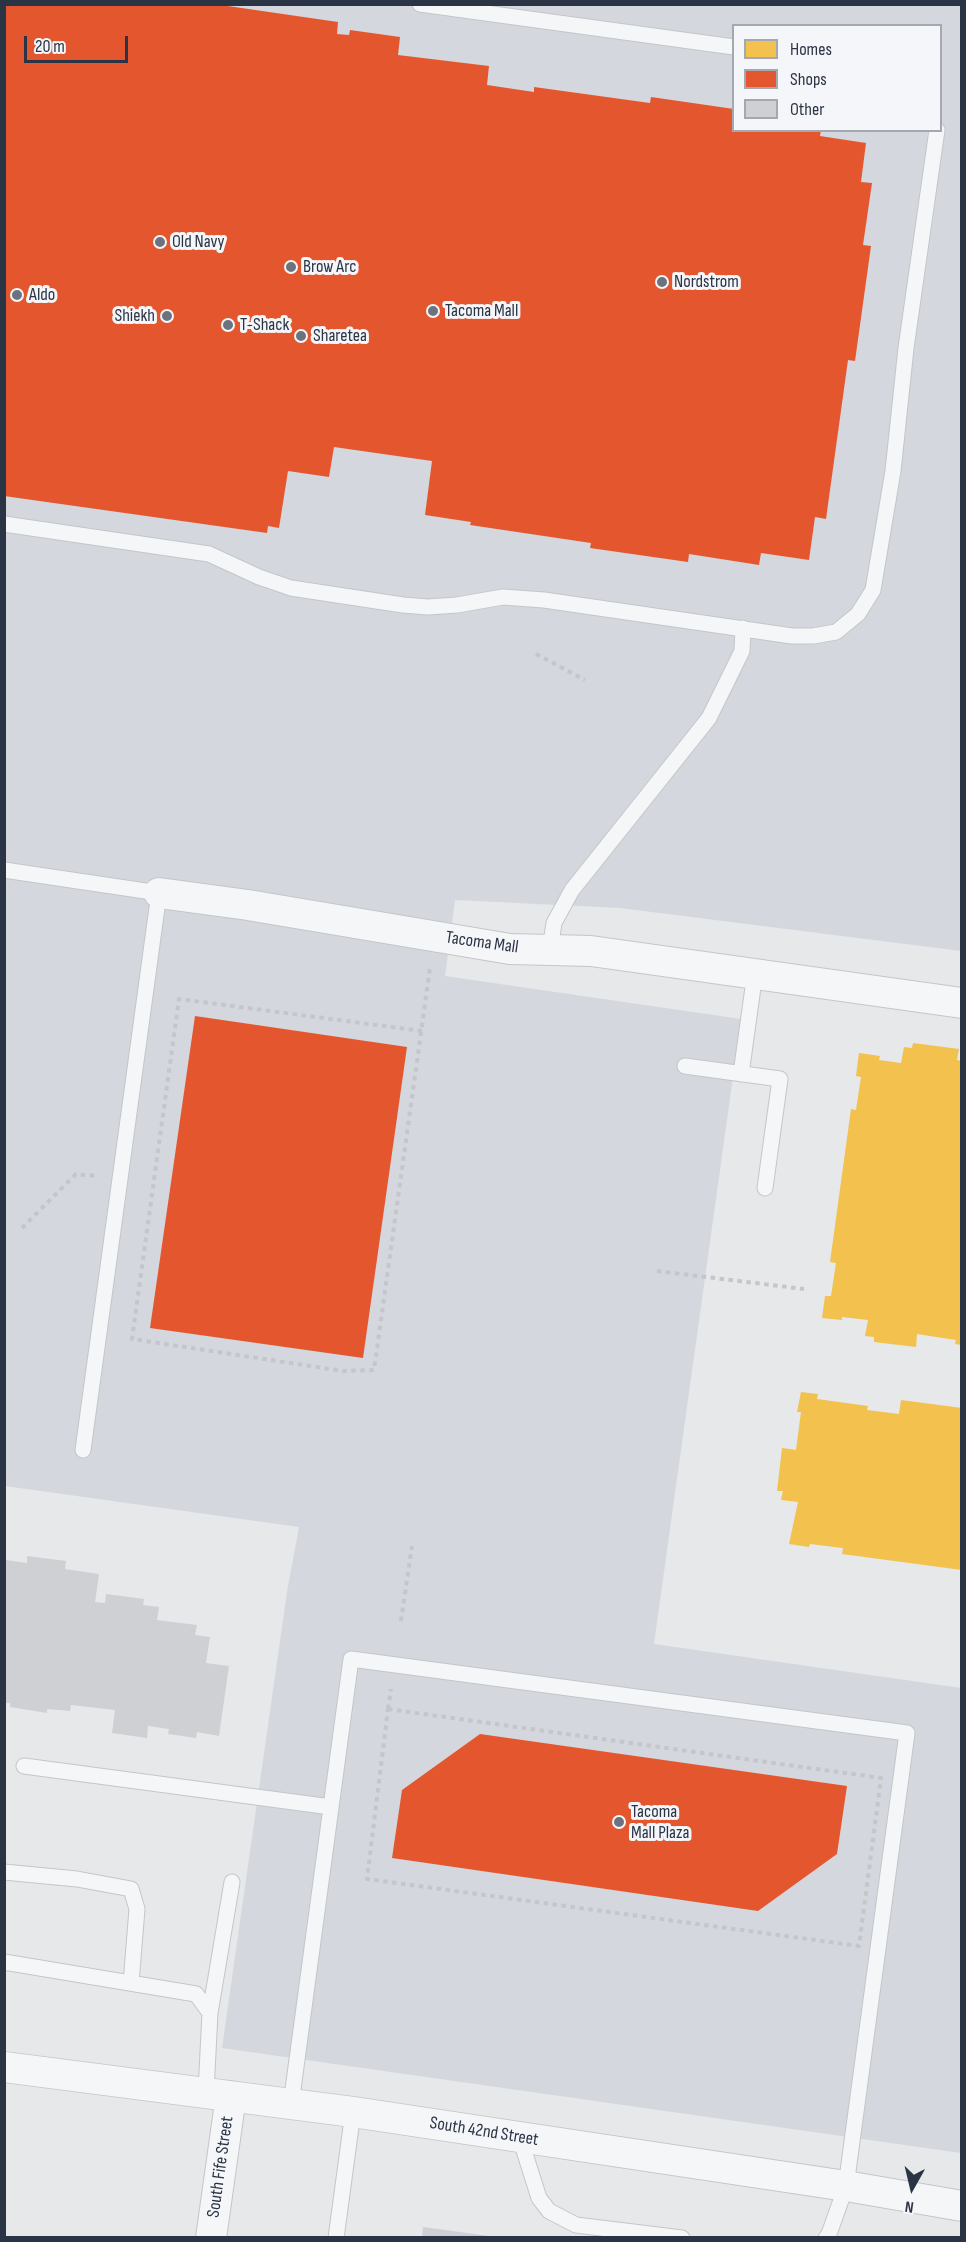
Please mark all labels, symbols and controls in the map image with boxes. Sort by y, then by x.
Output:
scale bar [27,24,130,62]
legend [732,24,942,132]
text: 20 m [35,36,65,57]
text: Homes [790,39,832,60]
text: Shops [790,69,827,90]
text: Other [790,99,824,120]
place label: Old Navy [172,231,224,253]
marker: Old Navy [153,235,167,249]
place label: Brow Arc [303,256,356,278]
marker: Brow Arc [284,260,298,274]
place label: Nordstrom [674,271,739,293]
marker: Nordstrom [655,275,669,289]
place label: Aldo [29,284,55,306]
marker: Aldo [10,288,24,302]
place label: Tacoma Mall [445,300,518,322]
marker: Tacoma Mall [426,304,440,318]
place label: Shiekh [114,305,155,327]
marker: Shiekh [160,309,174,323]
place label: T-Shack [240,314,289,336]
marker: T-Shack [221,318,235,332]
place label: Sharetea [313,325,367,347]
marker: Sharetea [294,329,308,343]
street label: Tacoma Mall [444,927,520,959]
place label: Tacoma Mall Plaza [631,1801,689,1844]
marker: Tacoma Mall Plaza [612,1815,626,1829]
street label: South 42nd Street [428,2113,540,2151]
street label: South Fife Street [203,2115,239,2219]
north arrow [882,2158,942,2218]
text: N [904,2196,915,2216]

